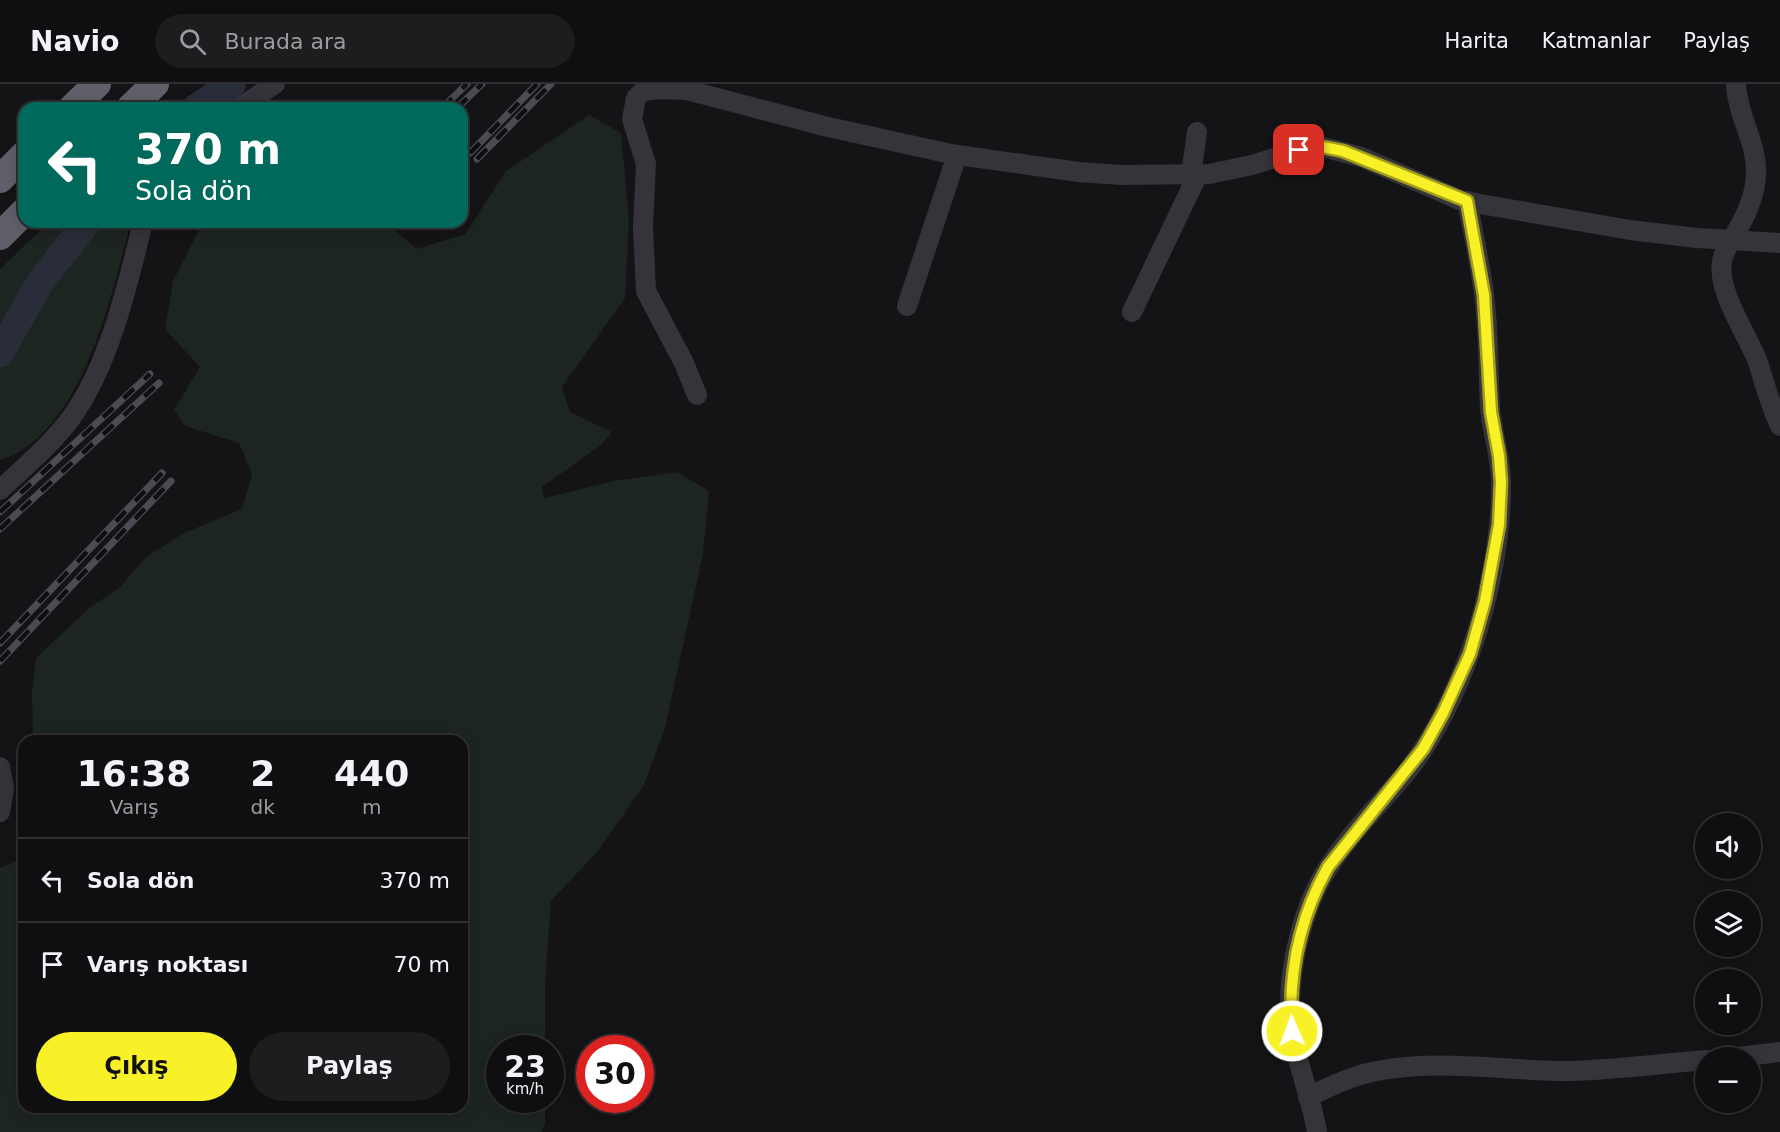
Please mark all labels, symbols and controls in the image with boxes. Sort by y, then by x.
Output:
search box [155,14,575,68]
text: Navio [30,25,119,58]
icon: search [176,25,209,58]
text: Burada ara [224,29,346,54]
text: Harita [1445,29,1509,53]
text: Katmanlar [1542,29,1650,53]
text: Paylaş [1683,29,1750,53]
pin [1273,124,1324,175]
text: 370 m [135,125,281,174]
icon: left [36,126,114,204]
icon: arrive [1282,133,1315,166]
text: Sola dön [135,175,252,206]
text: 16:38 [77,753,191,794]
text: 2 [250,753,275,794]
text: 440 [334,753,409,794]
text: Varış [110,795,158,819]
text: dk [251,795,275,819]
text: m [362,795,381,819]
map controls [1695,813,1761,1113]
button: sound [1695,813,1761,879]
icon: left [36,864,69,897]
text: Sola dön [87,868,195,893]
text: 370 m [380,868,450,893]
button: layers [1695,891,1761,957]
icon: arrive [36,948,69,981]
text: Varış noktası [87,952,248,977]
text: 70 m [394,952,450,977]
button: + [1695,969,1761,1035]
position arrow [1260,999,1324,1063]
button: Çıkış [36,1032,237,1101]
button: Paylaş [249,1032,450,1101]
speed limit sign: 30 [576,1035,654,1113]
button: − [1695,1047,1761,1113]
text: 23 [504,1049,546,1084]
text: km/h [506,1080,544,1098]

